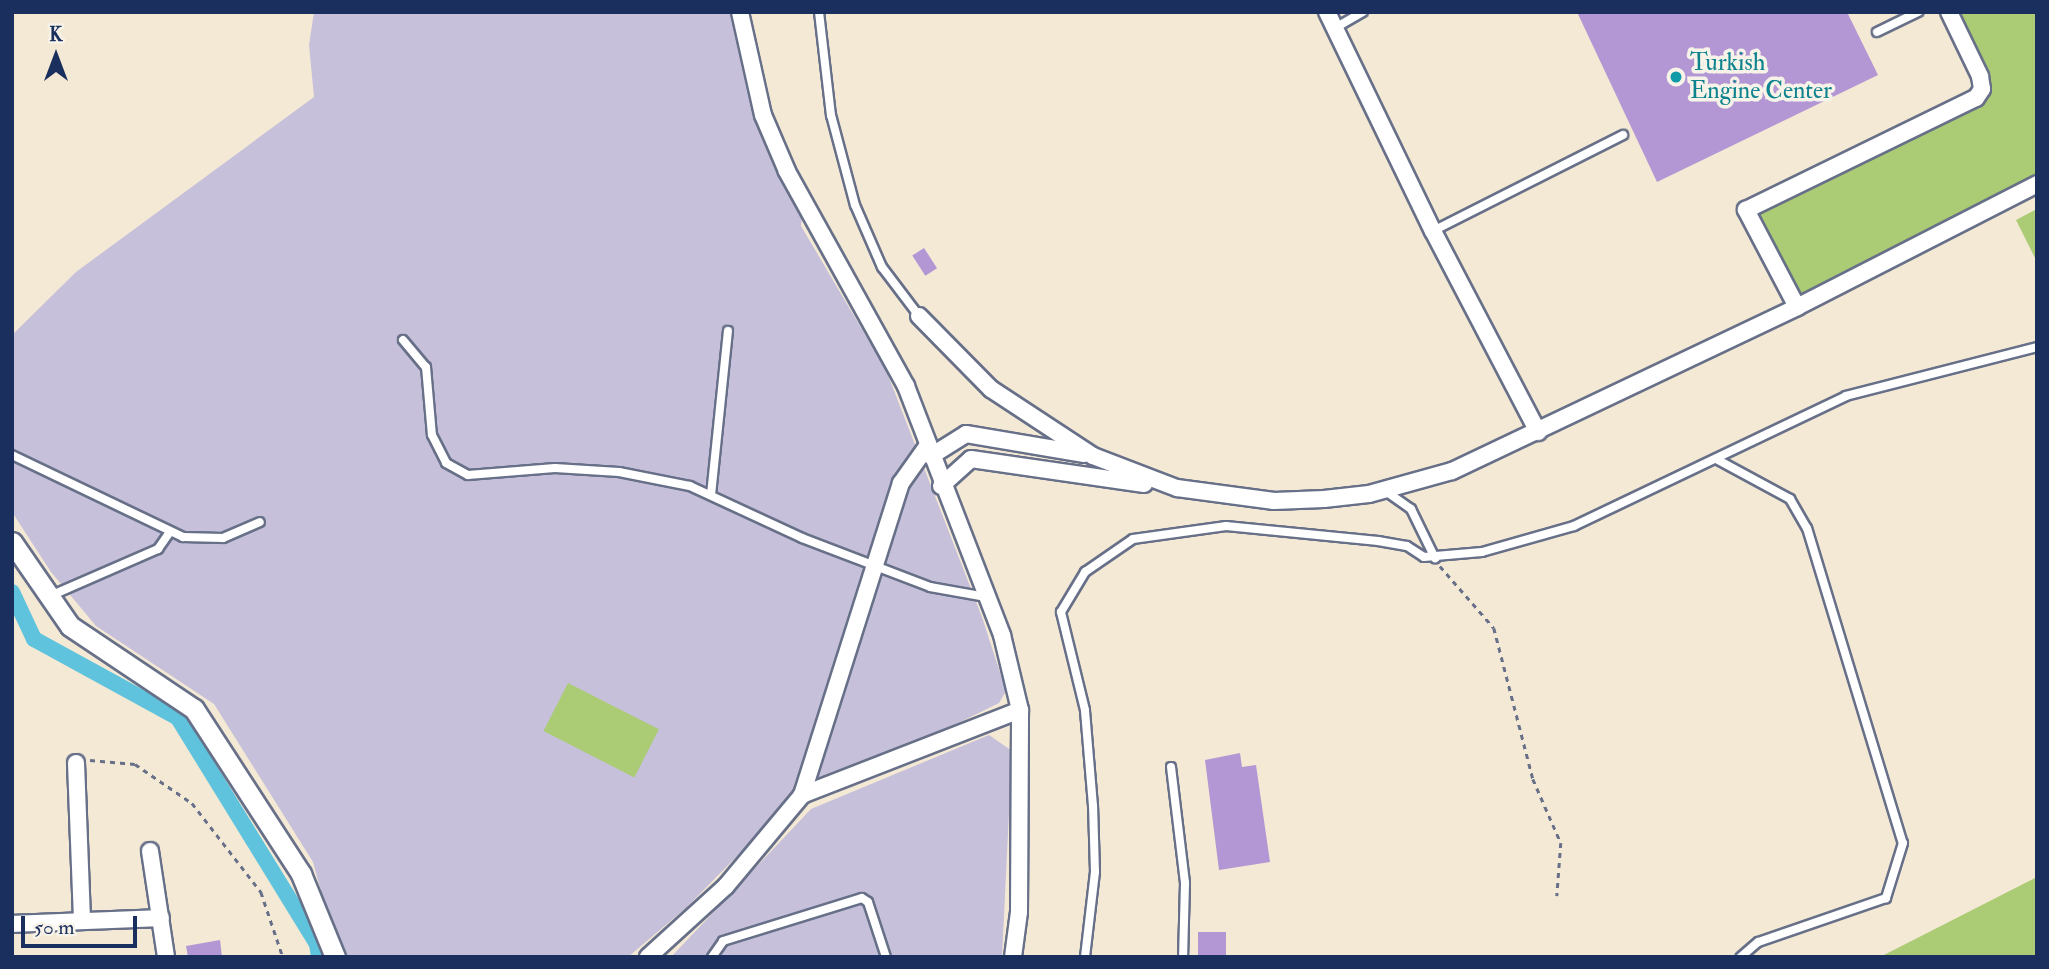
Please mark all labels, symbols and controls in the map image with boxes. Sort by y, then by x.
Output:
north arrow [21,21,91,91]
text: K [49,23,63,47]
place label: Turkish Engine Center [1690,49,1832,105]
marker: Turkish Engine Center [1668,69,1684,85]
scale bar [24,902,140,946]
text: 50 m [34,914,75,941]

